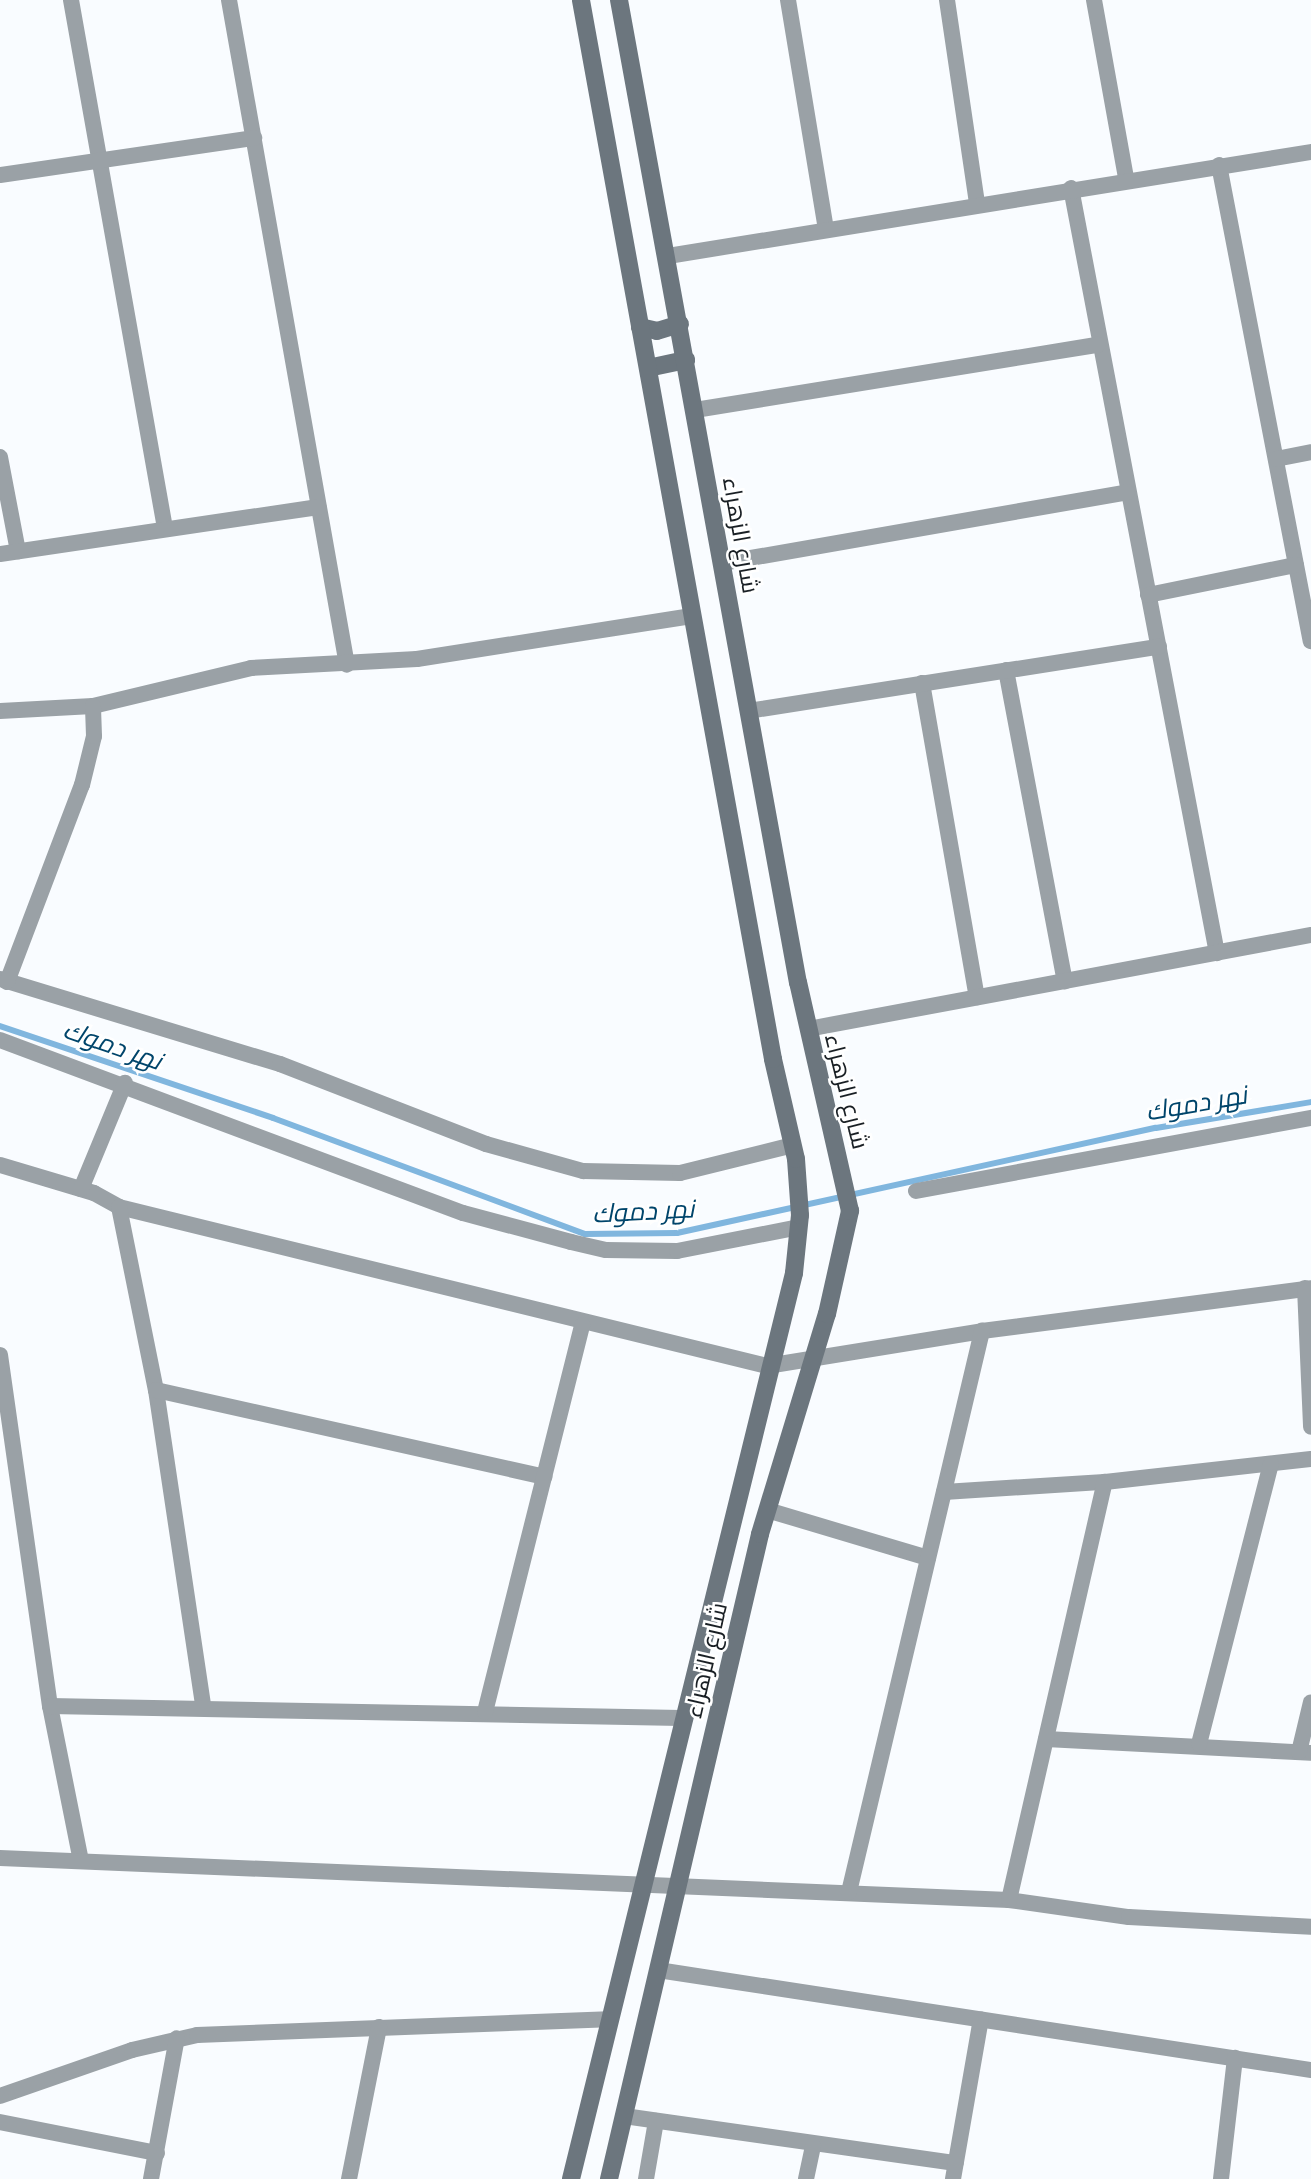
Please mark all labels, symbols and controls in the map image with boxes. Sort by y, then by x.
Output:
street label: شارع الزهراء [718,474,766,596]
water label: نهر دموك [60,1013,166,1075]
street label: شارع الزهراء [820,1030,876,1152]
water label: نهر دموك [1143,1078,1249,1126]
water label: نهر دموك [591,1192,695,1228]
street label: شارع الزهراء [678,1599,732,1721]

